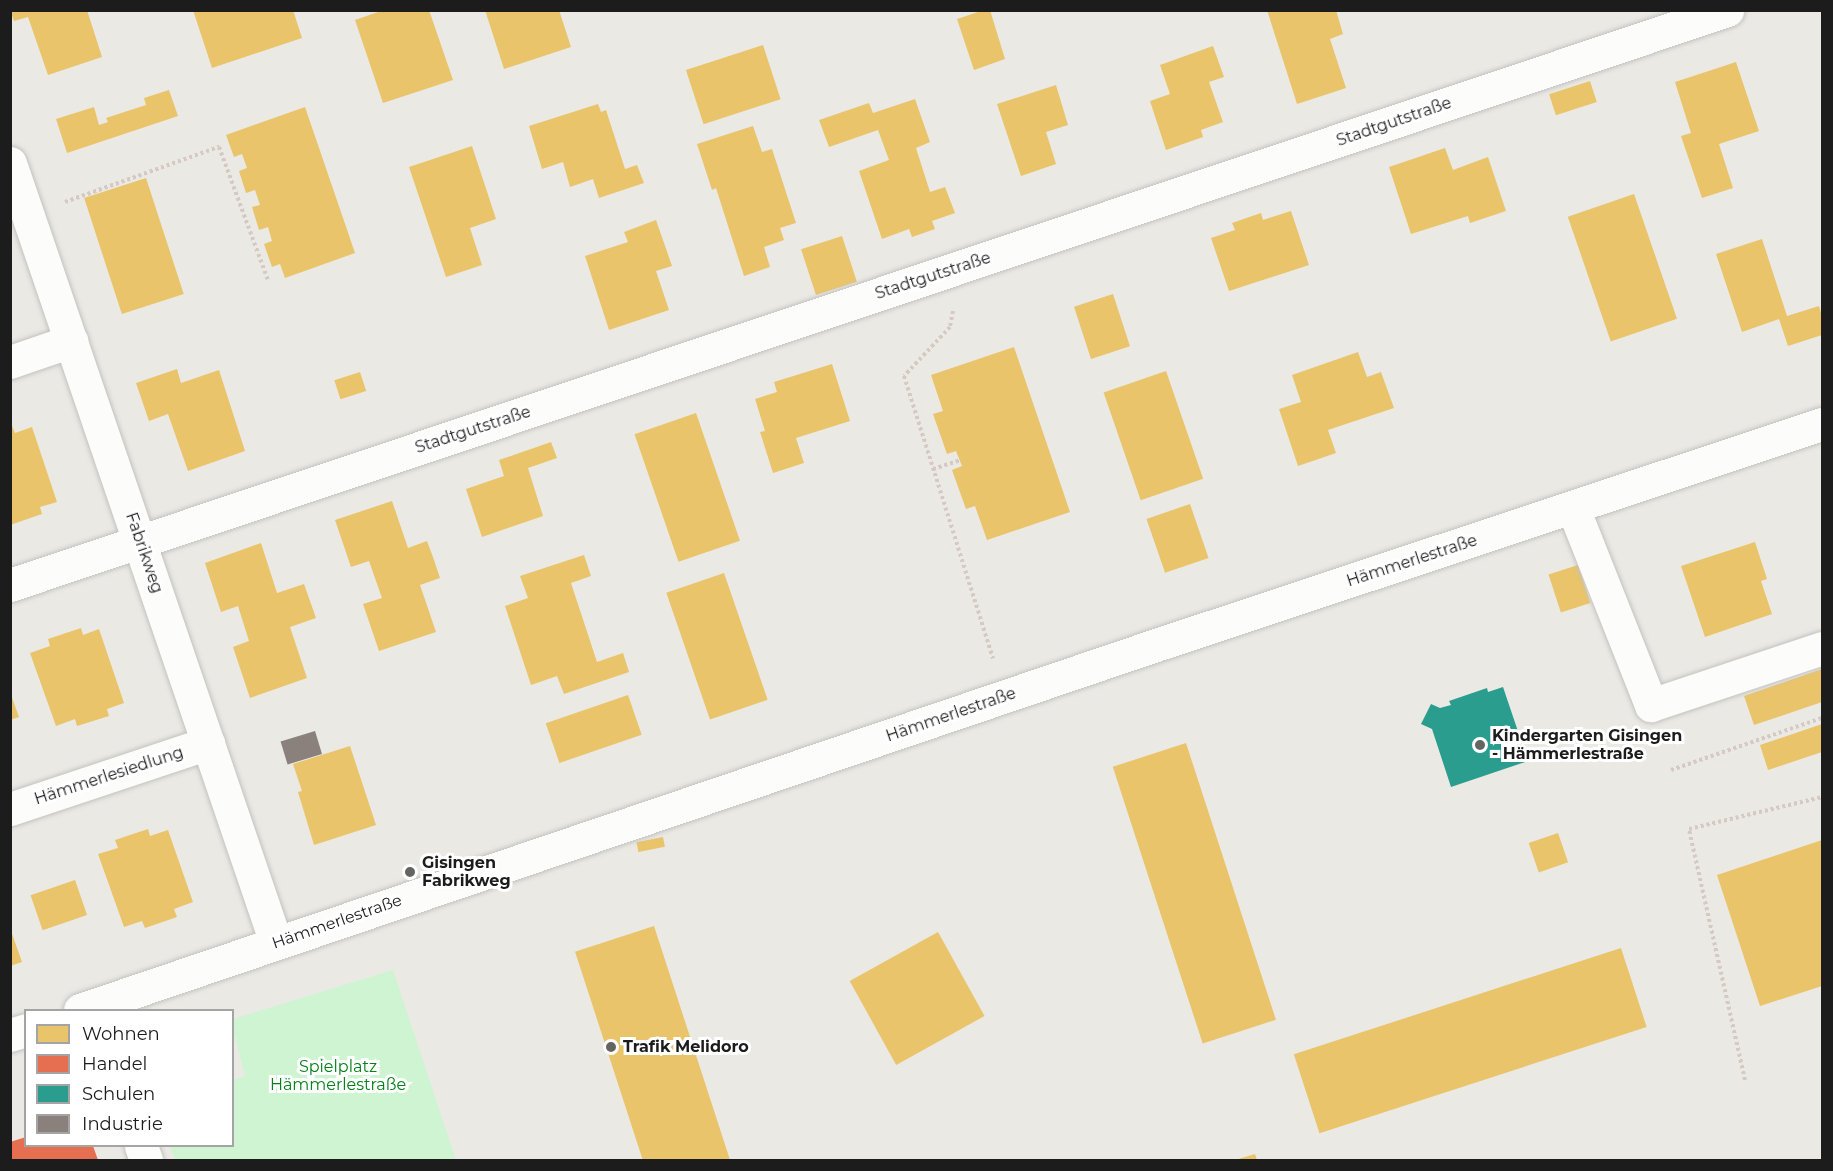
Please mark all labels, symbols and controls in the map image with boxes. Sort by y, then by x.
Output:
street label: Stadtgutstraße [1334,93,1454,151]
street label: Stadtgutstraße [873,248,993,304]
street label: Stadtgutstraße [413,402,533,458]
street label: Fabrikweg [121,510,167,596]
street label: Hämmerlestraße [1344,531,1480,591]
street label: Hämmerlestraße [883,684,1019,746]
place label: Kindergarten Gisingen - Hämmerlestraße [1492,726,1682,764]
marker: Kindergarten Gisingen - Hämmerlestraße [1473,738,1487,752]
street label: Hämmerlesiedlung [32,743,186,809]
place label: Gisingen Fabrikweg [422,853,511,891]
marker: Gisingen Fabrikweg [403,865,417,879]
street label: Hämmerlestraße [269,891,405,953]
legend [24,1009,234,1147]
text: Wohnen [82,1023,160,1045]
place label: Trafik Melidoro [623,1037,749,1057]
marker: Trafik Melidoro [604,1040,618,1054]
text: Handel [82,1053,147,1075]
park label: Spielplatz Hämmerlestraße [270,1057,406,1095]
text: Schulen [82,1083,155,1105]
text: Industrie [82,1113,163,1135]

